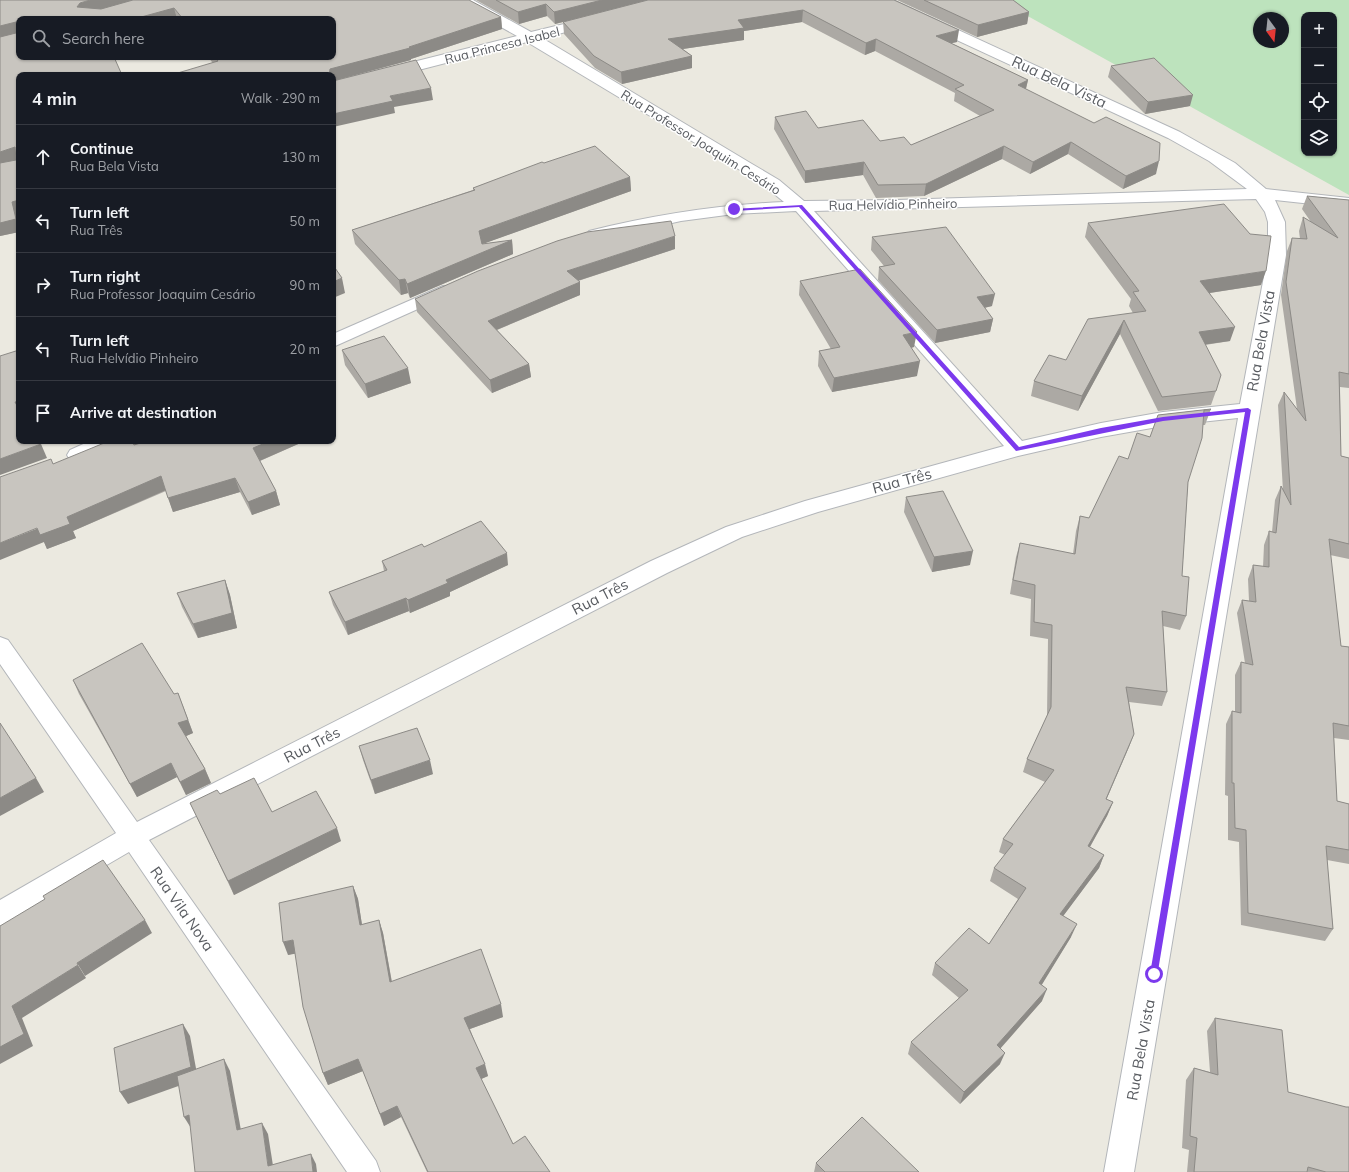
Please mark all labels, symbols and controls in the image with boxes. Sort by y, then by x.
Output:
north arrow [1253,12,1289,48]
map controls [1301,12,1337,156]
button: + [1301,12,1337,48]
search box [16,16,336,60]
street label: Rua Princesa Isabel [443,23,561,67]
icon: search [30,27,52,49]
text: Search here [62,29,144,48]
button: − [1301,48,1337,84]
street label: Rua Bela Vista [1009,51,1110,112]
button: locate [1301,84,1337,120]
street label: Rua Professor Joaquim Cesário [618,86,784,198]
text: 4 min [32,88,77,109]
text: Walk · 290 m [241,90,320,106]
button: layers [1301,120,1337,156]
text: Continue [70,139,133,158]
icon: ahead [32,146,54,168]
text: 130 m [282,149,320,165]
text: Rua Bela Vista [70,158,159,174]
street label: Rua Helvídio Pinheiro [829,195,957,213]
route end [725,200,743,218]
text: Turn left [70,203,129,222]
icon: left [32,210,54,232]
text: 50 m [290,213,320,229]
text: Rua Três [70,222,123,238]
text: Turn right [70,267,140,286]
icon: right [32,274,54,296]
text: 90 m [290,277,320,293]
text: Rua Professor Joaquim Cesário [70,286,255,302]
street label: Rua Bela Vista [1242,289,1279,393]
text: Turn left [70,331,129,350]
icon: left [32,338,54,360]
text: 20 m [290,341,320,357]
text: Rua Helvídio Pinheiro [70,350,199,366]
icon: arrive [32,402,54,424]
text: Arrive at destination [70,403,217,422]
street label: Rua Três [870,463,934,498]
street label: Rua Três [568,574,631,619]
street label: Rua Três [280,722,343,767]
street label: Rua Vila Nova [146,863,219,955]
route start [1145,965,1163,983]
street label: Rua Bela Vista [1122,998,1159,1102]

